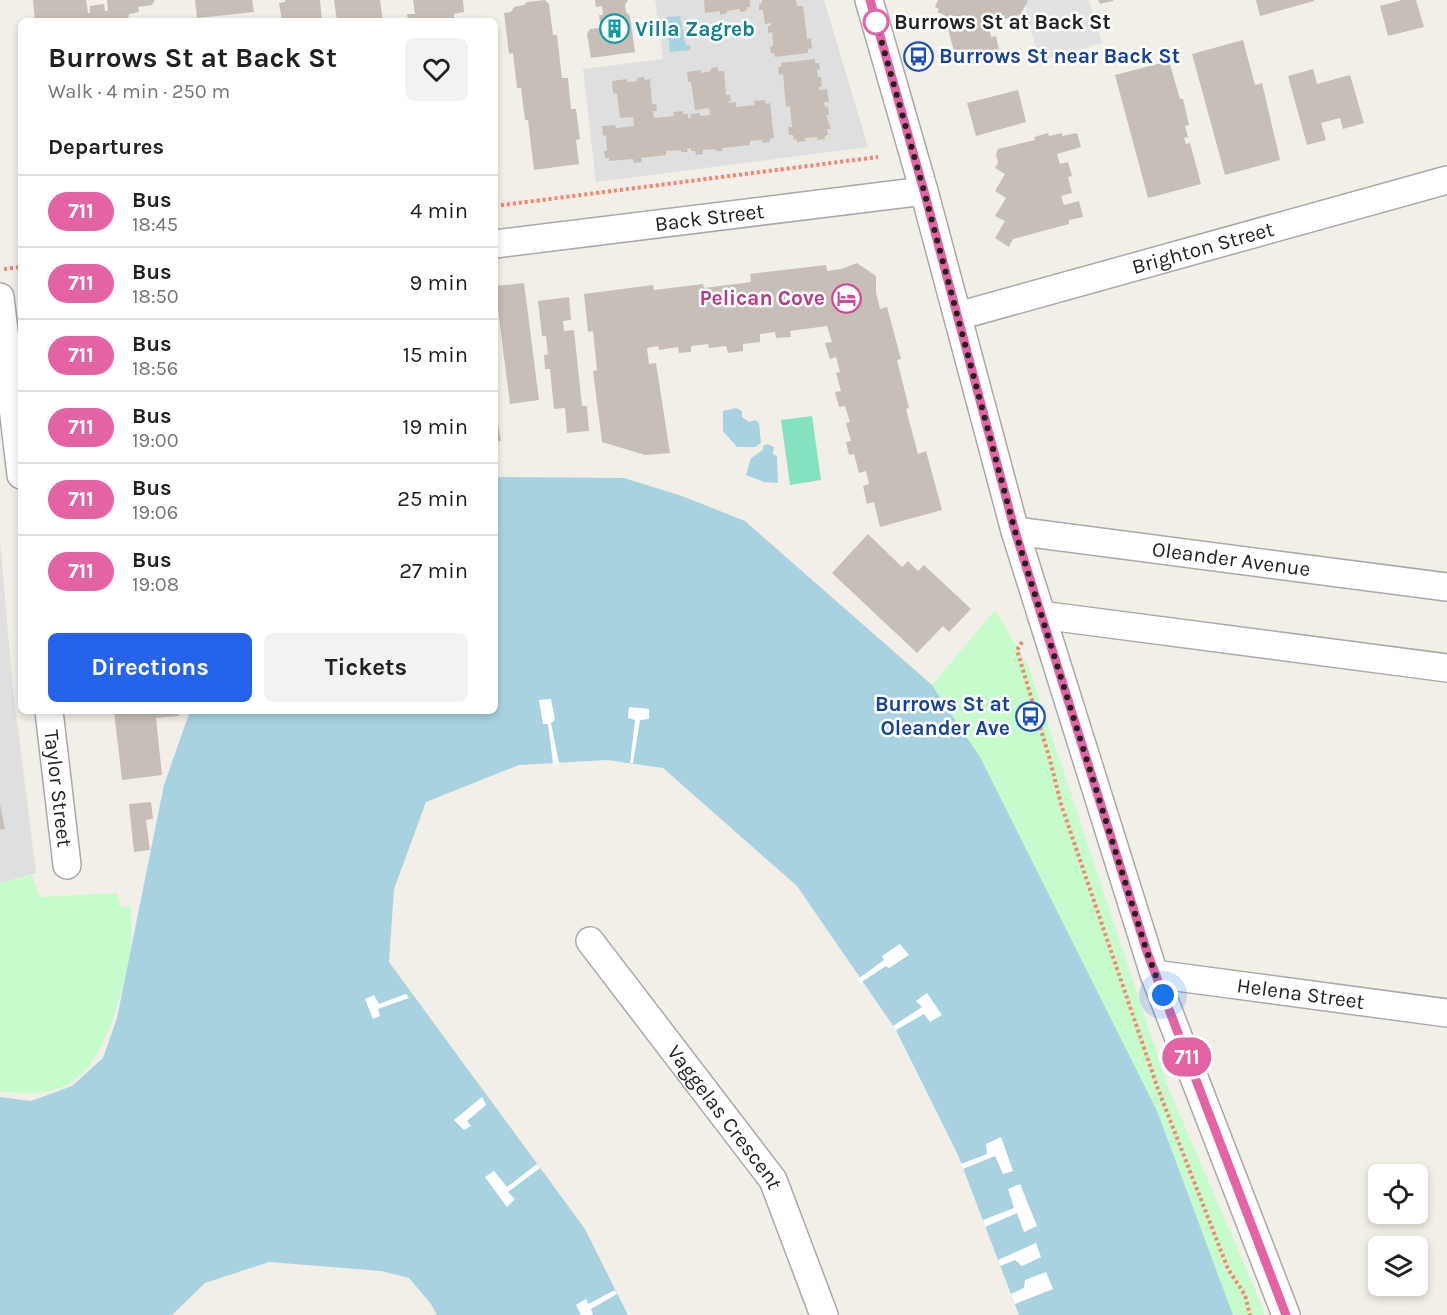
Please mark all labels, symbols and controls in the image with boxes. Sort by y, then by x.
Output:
marker: Burrows St at Back St [863,9,889,35]
place label: Burrows St at Back St [894,10,1111,34]
building icon: Villa Zagreb [598,13,630,45]
place label: Villa Zagreb [635,17,755,41]
button: heart [405,38,468,101]
bus stop icon: Burrows St near Back St [902,40,934,72]
text: Burrows St at Back St [48,41,337,74]
place label: Burrows St near Back St [939,44,1180,68]
text: Walk · 4 min · 250 m [48,80,230,103]
text: Departures [48,134,164,160]
text: Bus [132,187,172,213]
text: 4 min [410,198,468,224]
text: 711 [68,199,94,223]
street label: Back Street [653,199,766,236]
text: 18:45 [132,213,178,236]
street label: Brighton Street [1129,217,1276,279]
text: Bus [132,259,172,285]
text: 9 min [410,270,468,296]
text: 711 [68,271,94,295]
hotel icon: Pelican Cove [830,282,862,314]
text: 18:50 [132,285,179,308]
place label: Pelican Cove [699,286,825,310]
text: Bus [132,331,172,357]
text: 15 min [403,342,468,368]
text: 711 [68,343,94,367]
text: 18:56 [132,357,178,380]
text: Bus [132,403,172,429]
text: 19 min [402,414,468,440]
text: 711 [68,415,94,439]
text: 19:00 [132,429,179,452]
text: Bus [132,475,172,501]
text: 25 min [397,486,468,512]
text: 711 [68,487,94,511]
text: 19:06 [132,501,178,524]
street label: Oleander Avenue [1151,537,1312,581]
text: Bus [132,547,172,573]
text: 27 min [399,558,468,584]
text: 711 [68,559,94,583]
text: 19:08 [132,573,179,596]
button: Directions [48,633,252,702]
button: Tickets [264,633,468,702]
place label: Burrows St at Oleander Ave [875,692,1010,740]
bus stop icon: Burrows St at Oleander Ave [1015,700,1047,732]
street label: Taylor Street [39,729,77,848]
street label: Helena Street [1235,973,1366,1014]
your location [1148,980,1178,1010]
line badge: 711 [1152,1038,1222,1076]
street label: Vaggelas Crescent [662,1040,787,1192]
text: 711 [1174,1045,1200,1069]
map controls [1368,1164,1428,1296]
button: locate [1368,1164,1428,1224]
button: layers [1368,1236,1428,1296]

